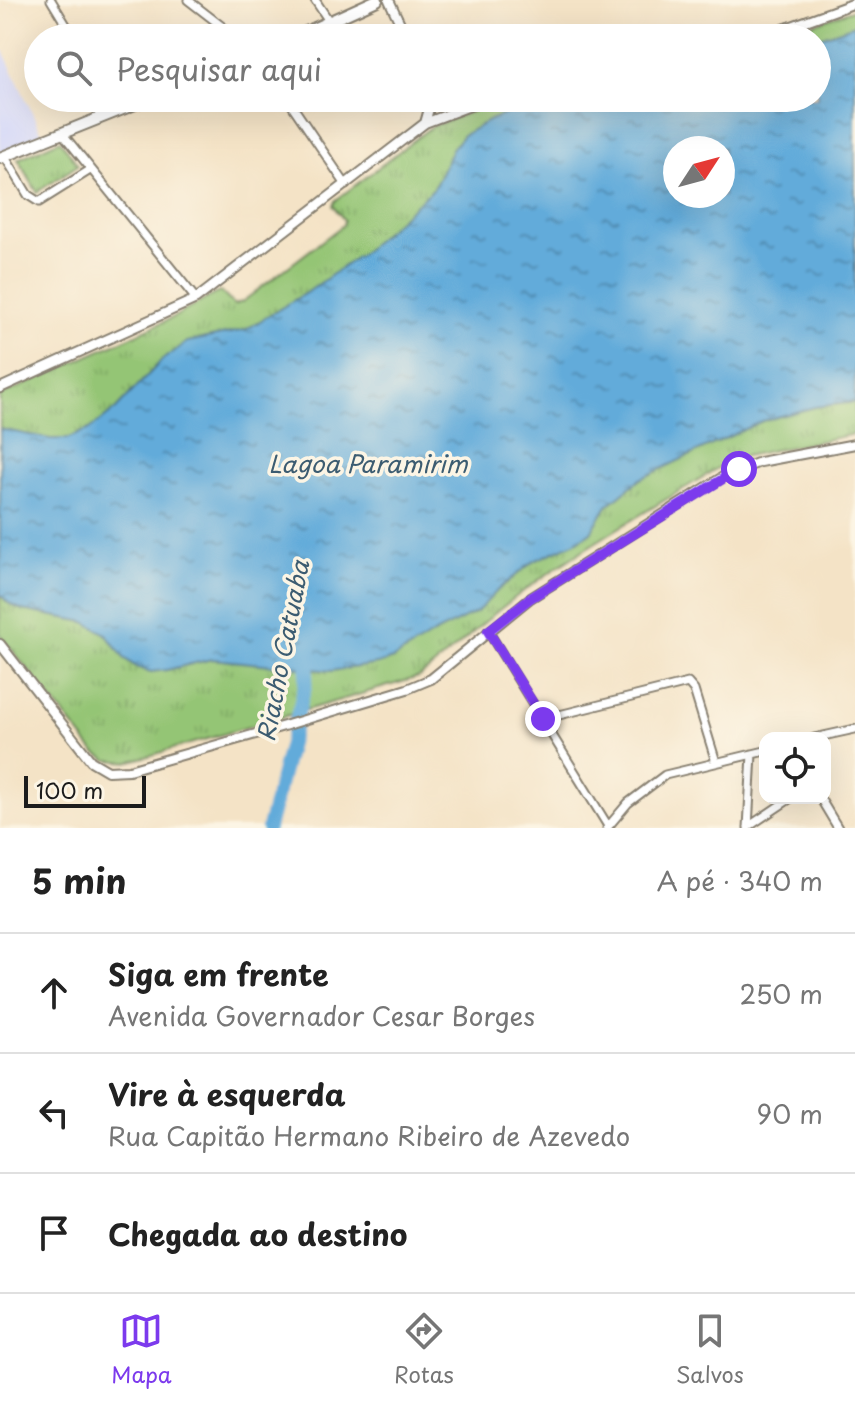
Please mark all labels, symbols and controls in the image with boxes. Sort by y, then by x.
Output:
search box [24,24,831,112]
icon: search [52,46,96,90]
text: Pesquisar aqui [116,46,322,91]
north arrow [663,136,735,208]
water label: Lagoa Paramirim [268,445,469,481]
route start [721,451,757,487]
water label: Riacho Catuaba [247,556,317,744]
route end [525,701,561,737]
map controls [759,732,831,804]
button: locate [759,732,831,804]
scale bar [24,772,146,808]
text: 100 m [36,773,103,806]
text: 5 min [32,854,126,906]
text: A pé · 340 m [657,861,823,900]
text: Siga em frente [108,951,329,996]
icon: ahead [32,971,76,1015]
text: 250 m [739,974,823,1013]
text: Avenida Governador Cesar Borges [108,996,535,1035]
text: Vire à esquerda [108,1071,346,1116]
icon: left [32,1091,76,1135]
text: 90 m [756,1094,823,1133]
text: Rua Capitão Hermano Ribeiro de Azevedo [108,1116,630,1155]
icon: arrive [32,1211,76,1255]
text: Chegada ao destino [108,1211,407,1256]
tab: Mapa [111,1309,172,1390]
tab: Rotas [394,1309,454,1390]
tab: Salvos [676,1309,744,1390]

